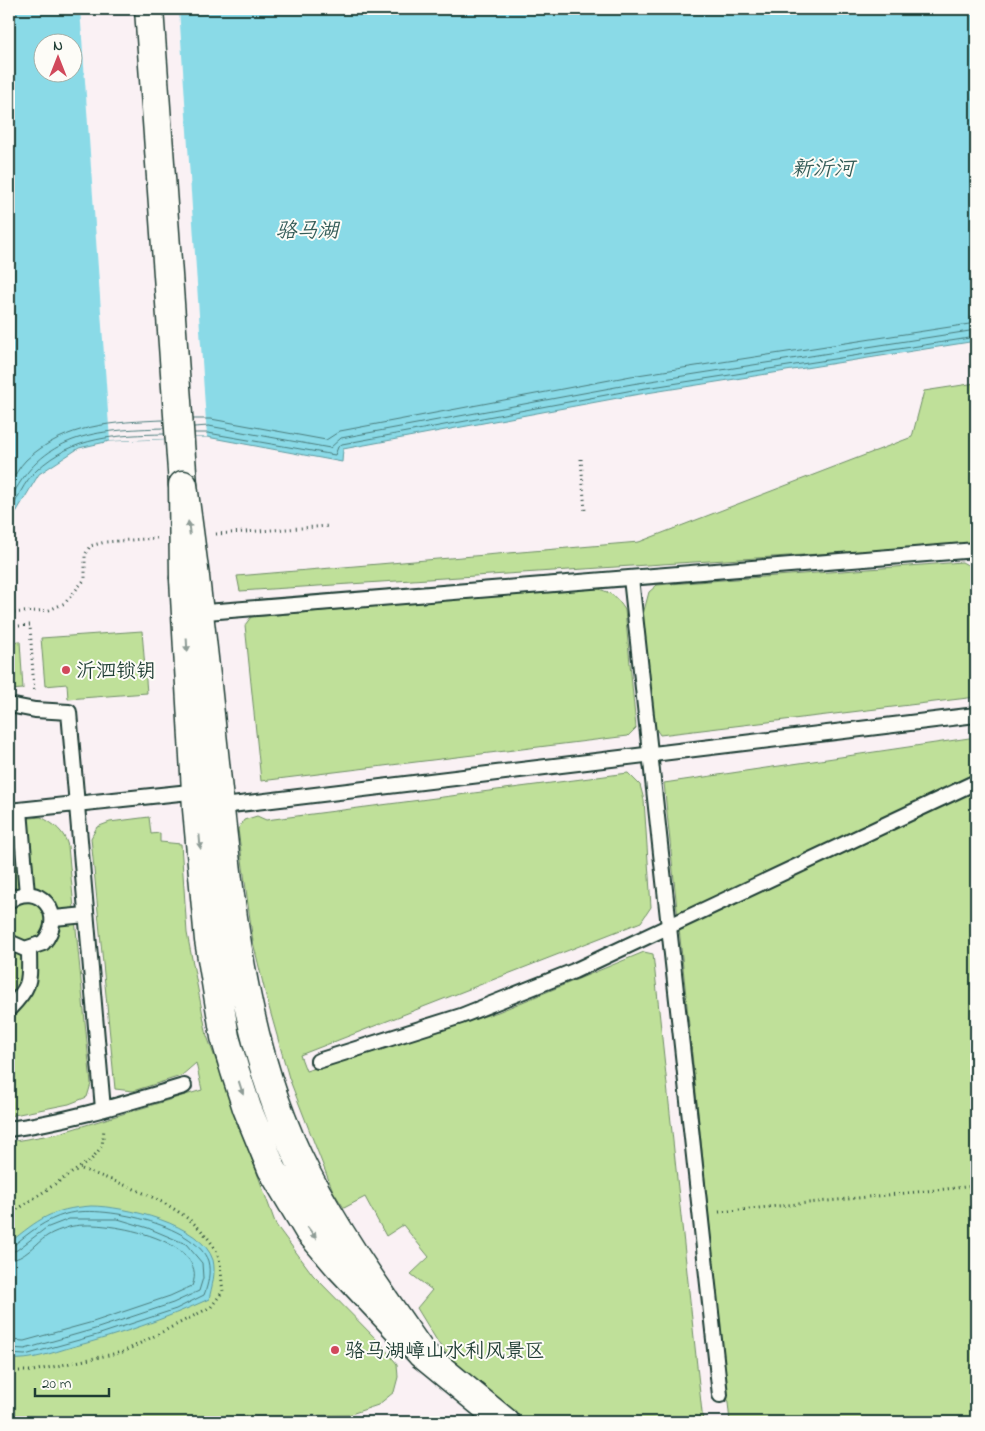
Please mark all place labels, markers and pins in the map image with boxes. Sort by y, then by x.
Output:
place label: 沂泗锁钥 [76,658,156,687]
marker: 沂泗锁钥 [60,664,72,676]
place label: 骆马湖嶂山水利风景区 [345,1338,545,1367]
marker: 骆马湖嶂山水利风景区 [329,1344,341,1356]

